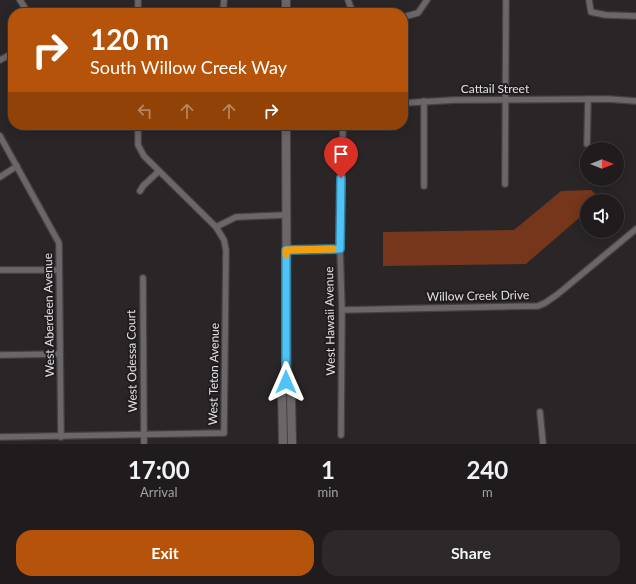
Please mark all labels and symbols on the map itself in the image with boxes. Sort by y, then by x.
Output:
street label: Cattail Street [461,81,530,96]
pin [324,137,358,178]
north arrow [580,142,624,186]
street label: West Aberdeen Avenue [40,253,57,377]
street label: West Hawaii Avenue [321,266,338,376]
street label: Willow Creek Drive [427,287,529,304]
street label: West Odessa Court [123,309,140,412]
street label: West Teton Avenue [205,323,222,425]
position arrow [265,361,307,403]

